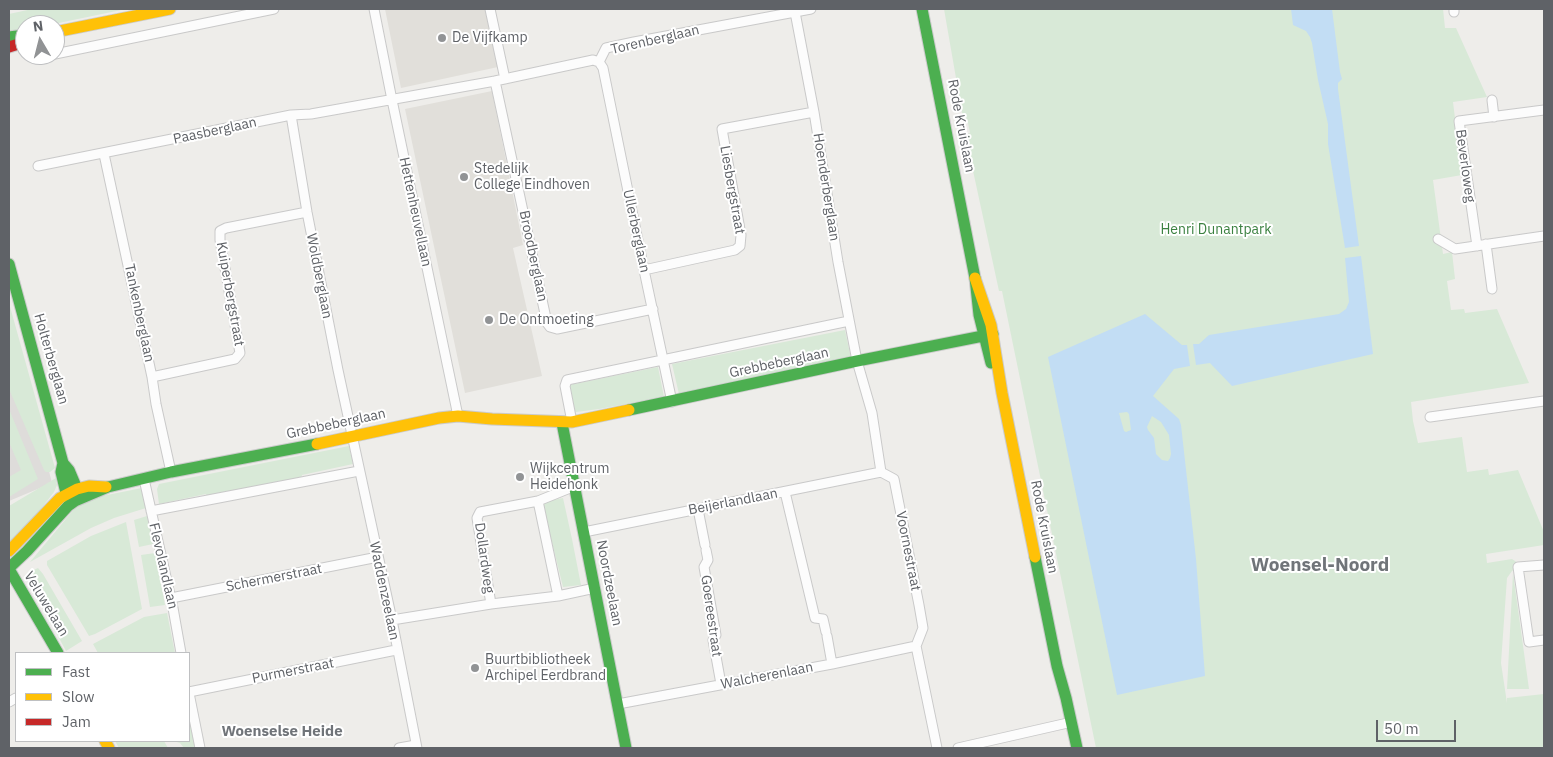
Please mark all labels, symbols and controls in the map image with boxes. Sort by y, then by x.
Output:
north arrow [15,15,65,65]
text: N [32,17,44,36]
street label: Torenberglaan [609,22,701,58]
place label: De Vijfkamp [452,30,528,46]
marker: De Vijfkamp [436,32,448,44]
street label: Rode Kruislaan [944,78,978,174]
street label: Paasberglaan [172,114,258,148]
street label: Beverloweg [1452,128,1478,204]
street label: Hoenderberglaan [809,132,843,242]
street label: Liesbergstraat [716,144,748,236]
street label: Hettenheuvellaan [395,156,435,268]
place label: Stedelijk College Eindhoven [474,161,590,193]
marker: Stedelijk College Eindhoven [458,171,470,183]
street label: Ullerberglaan [619,188,653,274]
street label: Broodberglaan [515,209,551,303]
park label: Henri Dunantpark [1160,222,1272,238]
street label: Woldberglaan [302,232,336,320]
street label: Kuiperbergstraat [213,240,247,348]
street label: Tankenberglaan [120,262,158,364]
street label: Holterberglaan [30,312,72,406]
place label: De Ontmoeting [499,312,594,328]
marker: De Ontmoeting [483,314,495,326]
street label: Grebbeberglaan [728,344,830,382]
street label: Grebbeberglaan [285,405,387,443]
place label: Wijkcentrum Heidehonk [530,461,609,494]
marker: Wijkcentrum Heidehonk [514,471,526,483]
street label: Rode Kruislaan [1027,479,1061,575]
street label: Beijerlandlaan [687,485,779,519]
street label: Voornestraat [892,510,924,592]
street label: Flevolandlaan [145,521,181,611]
street label: Dollardweg [471,522,497,594]
street label: Noordzeelaan [592,539,626,627]
street label: Waddenzeelaan [365,540,403,642]
district label: Woensel-Noord [1251,555,1389,577]
street label: Schermerstraat [225,560,323,596]
street label: Veluwelaan [20,569,72,639]
street label: Goereestraat [697,574,725,658]
legend [15,652,190,742]
place label: Buurtbibliotheek Archipel Eerdbrand [485,652,606,684]
street label: Purmerstraat [251,655,335,687]
street label: Walcherenlaan [719,659,815,693]
text: Fast [62,662,90,681]
marker: Buurtbibliotheek Archipel Eerdbrand [469,662,481,674]
text: Slow [62,687,95,706]
scale bar [1378,710,1458,742]
text: Jam [62,712,91,731]
text: 50 m [1384,719,1419,738]
district label: Woenselse Heide [221,723,343,741]

